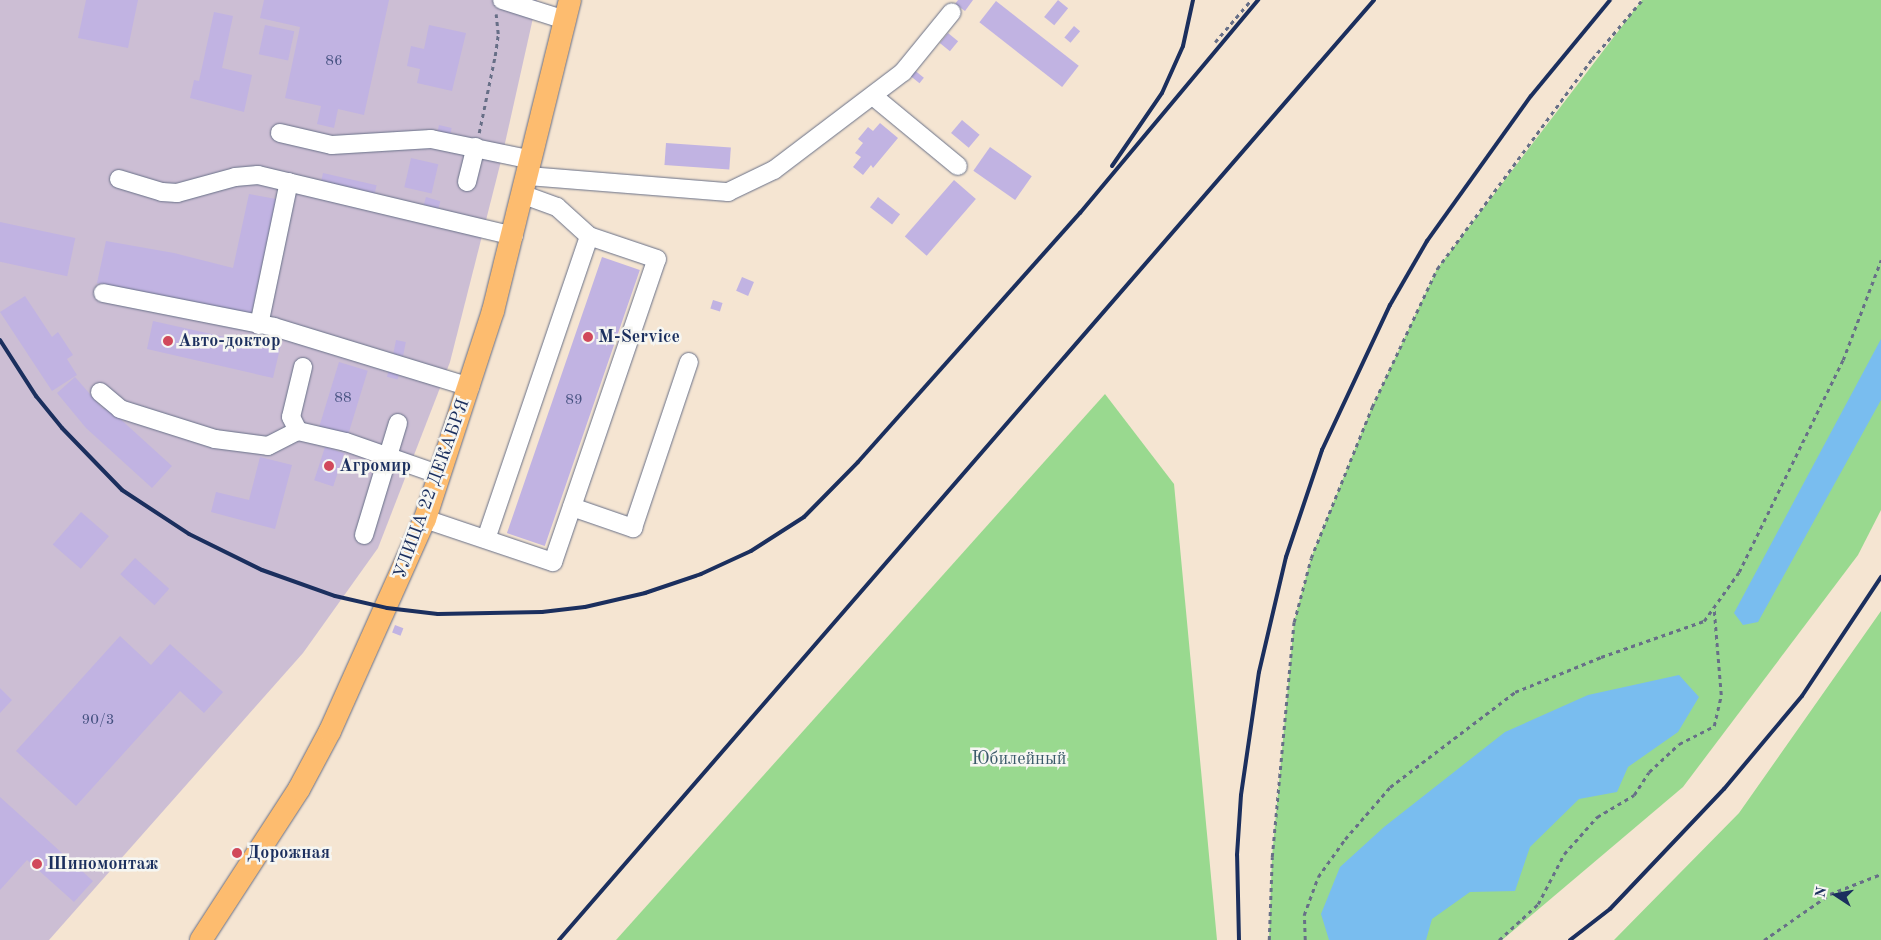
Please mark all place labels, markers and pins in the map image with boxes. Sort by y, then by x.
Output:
place label: M-Service [598,326,680,348]
place label: Авто-доктор [178,330,280,352]
marker: M-Service [582,331,594,343]
marker: Авто-доктор [162,335,174,347]
place label: Агромир [339,455,411,477]
marker: Агромир [323,460,335,472]
place label: Дорожная [247,842,330,864]
marker: Дорожная [231,847,243,859]
place label: Шиномонтаж [47,853,159,875]
marker: Шиномонтаж [31,858,43,870]

